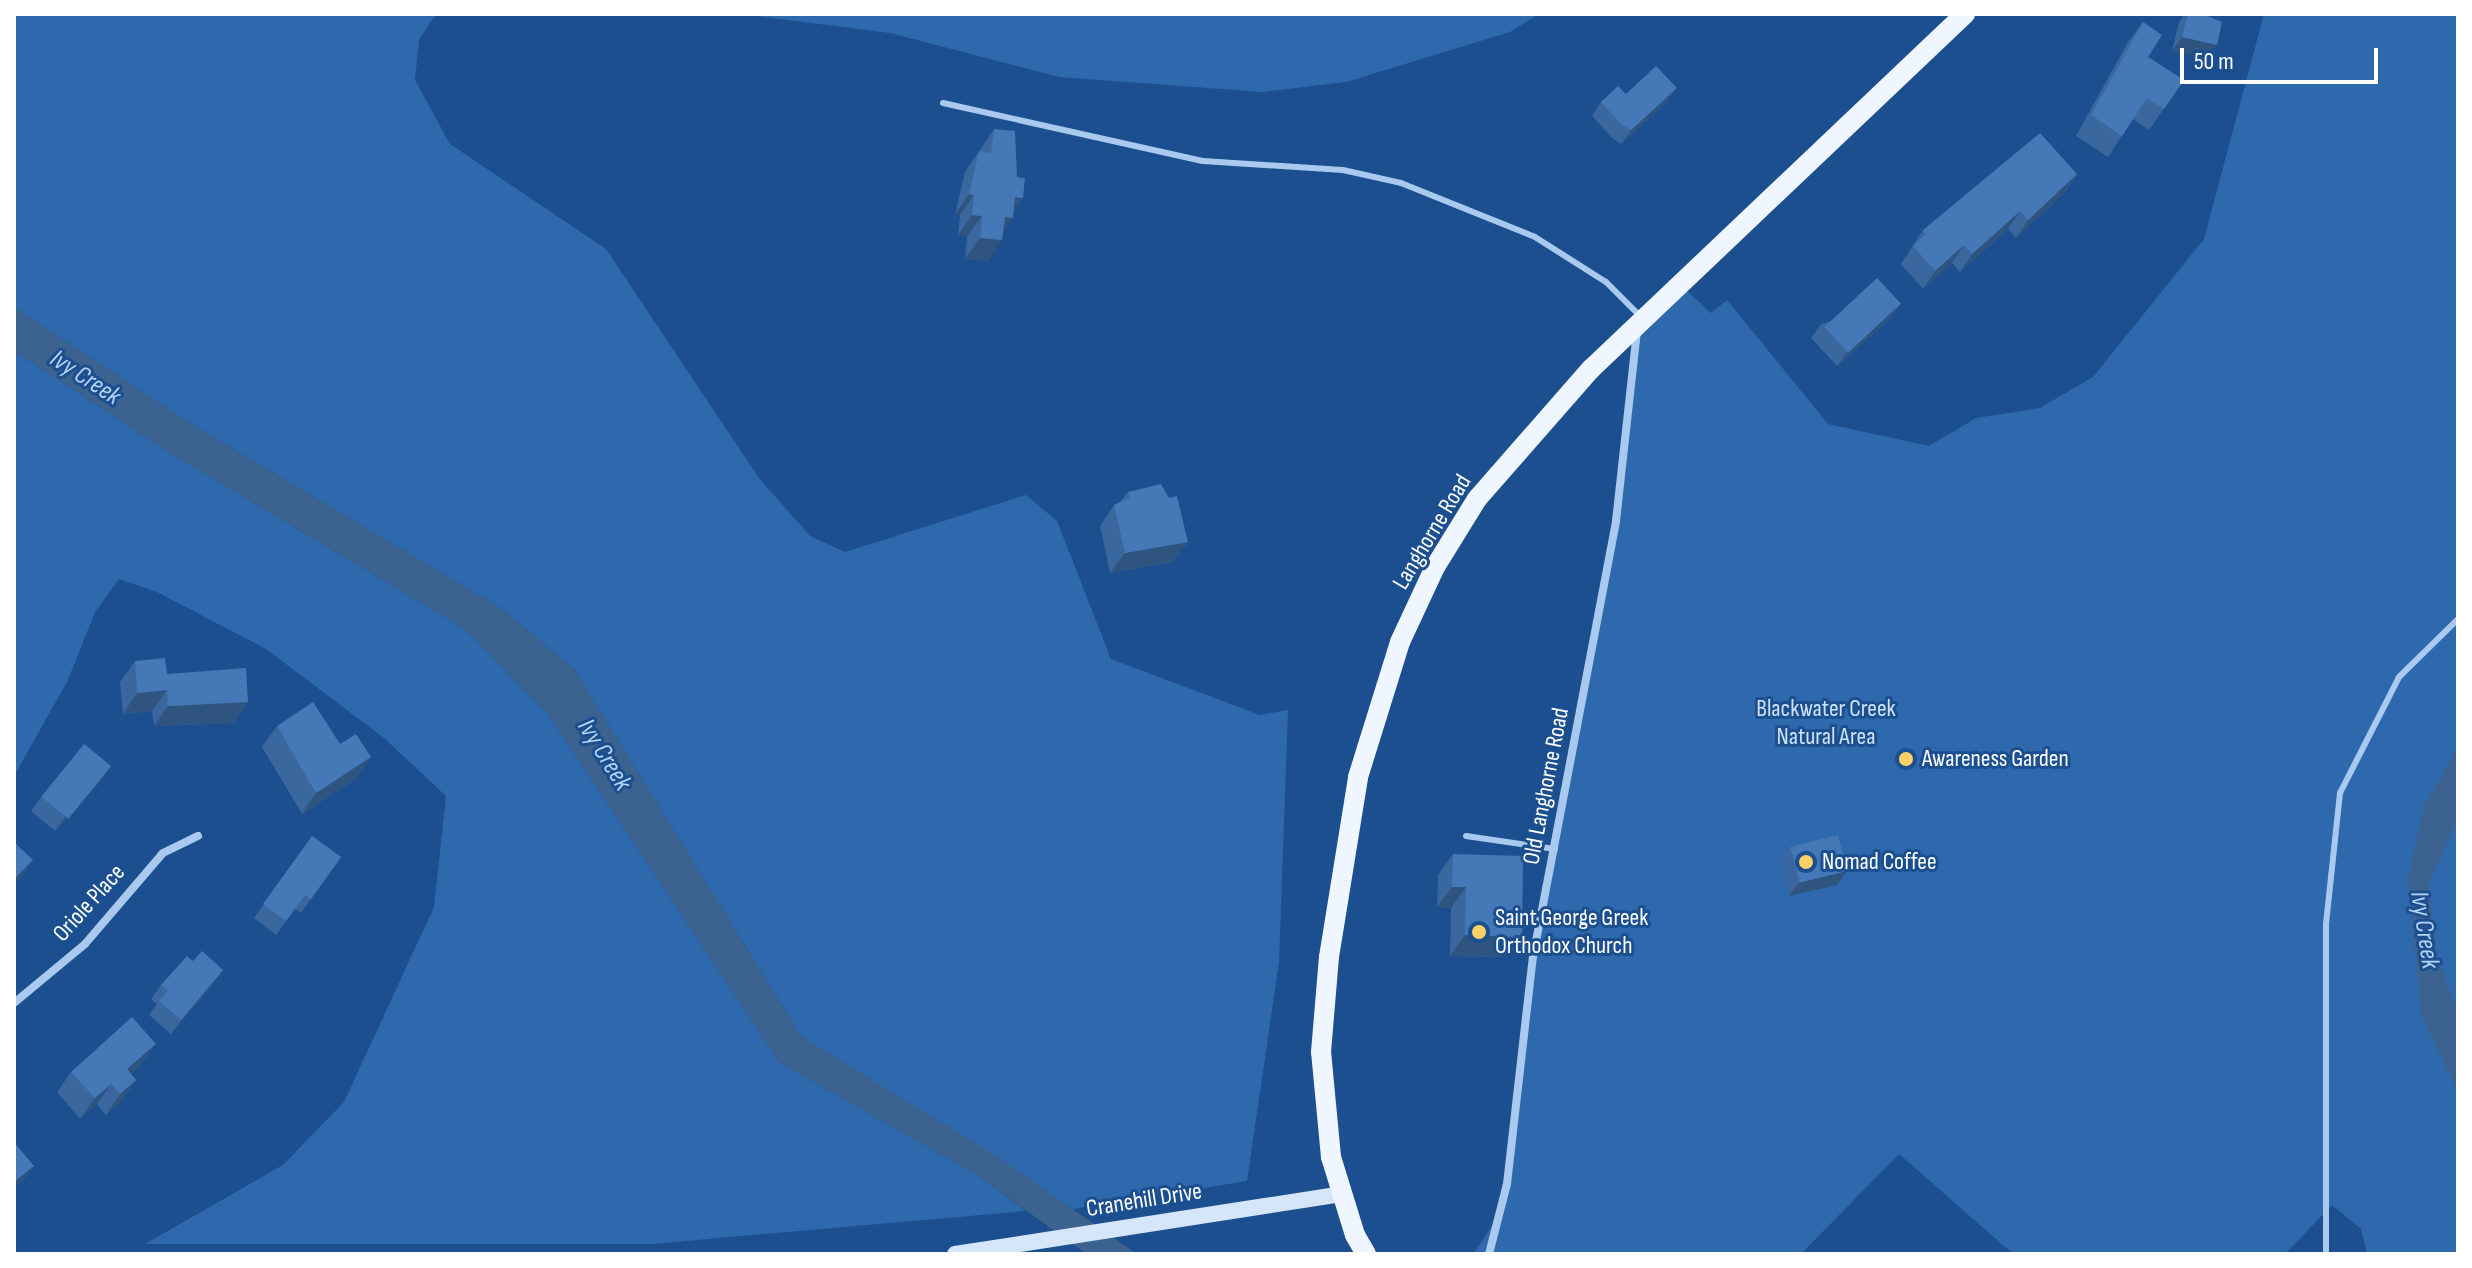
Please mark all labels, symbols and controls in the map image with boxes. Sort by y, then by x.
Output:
scale bar [2184,32,2382,82]
text: 50 m [2194,47,2234,76]
water label: Ivy Creek [44,344,126,412]
street label: Langhorne Road [1386,469,1478,595]
park label: Blackwater Creek Natural Area [1756,695,1896,751]
street label: Old Langhorne Road [1517,705,1575,867]
water label: Ivy Creek [570,714,638,796]
place label: Awareness Garden [1922,745,2069,773]
marker: Awareness Garden [1897,750,1915,768]
place label: Nomad Coffee [1822,848,1937,876]
marker: Nomad Coffee [1797,853,1815,871]
street label: Oriole Place [47,858,131,948]
water label: Ivy Creek [2402,889,2446,971]
place label: Saint George Greek Orthodox Church [1495,904,1648,960]
marker: Saint George Greek Orthodox Church [1470,923,1488,941]
street label: Cranehill Drive [1084,1177,1204,1223]

